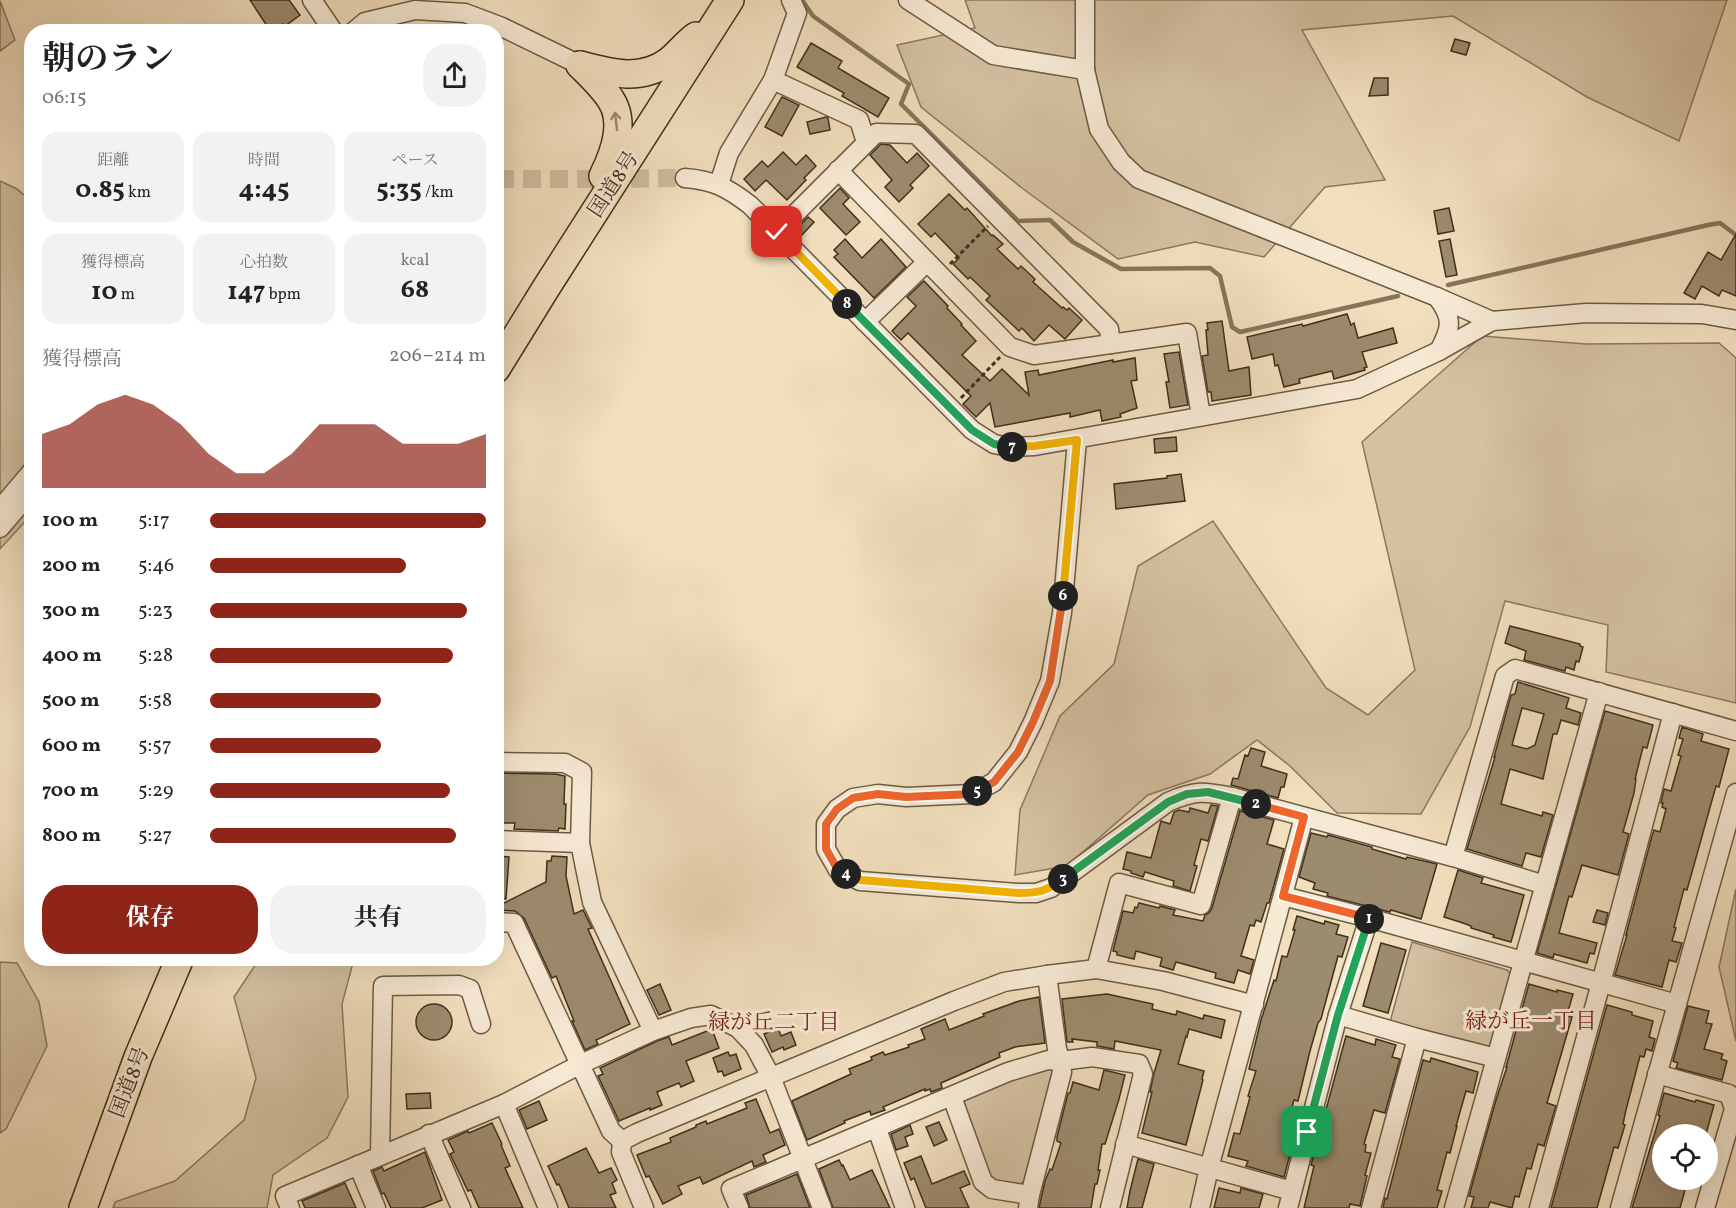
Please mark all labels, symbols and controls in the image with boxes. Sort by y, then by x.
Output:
text: 朝のラン [42,38,174,84]
button: share [423,44,486,107]
text: 06:15 [42,84,87,112]
one-way arrow [610,111,621,131]
street label: 国道8号 [582,146,646,224]
text: 距離 [97,150,129,172]
text: 時間 [248,150,280,172]
text: ペース [391,150,439,172]
text: 0.85 [75,172,125,208]
text: 4:45 [238,172,290,208]
text: 5:35 [376,172,422,208]
text: km [125,182,151,204]
text: /km [422,182,454,204]
pin [751,206,802,257]
icon: check [760,215,793,248]
text: kcal [401,250,429,272]
text: 獲得標高 [81,252,145,274]
text: 心拍数 [240,252,288,274]
text: 68 [401,272,429,308]
text: 10 [91,274,118,310]
text: 147 [227,274,266,310]
text: m [118,284,135,306]
text: bpm [266,284,301,306]
pin: 8 [832,289,862,319]
text: 8 [843,293,851,315]
text: 206–214 m [389,342,486,370]
text: 獲得標高 [42,346,122,374]
pin: 7 [997,432,1027,462]
text: 7 [1008,436,1016,458]
text: 100 m [42,507,98,535]
text: 5:17 [138,507,170,535]
text: 200 m [42,552,100,580]
text: 5:46 [138,552,174,580]
pin: 6 [1048,581,1078,611]
text: 6 [1059,585,1067,607]
text: 300 m [42,597,100,625]
text: 5:23 [138,597,173,625]
text: 400 m [42,642,102,670]
text: 5:28 [138,642,173,670]
text: 500 m [42,687,100,715]
text: 5:58 [138,687,172,715]
text: 600 m [42,732,101,760]
text: 5:57 [138,732,172,760]
pin: 5 [962,776,992,806]
text: 700 m [42,777,99,805]
text: 5:29 [138,777,173,805]
text: 5 [973,780,981,802]
pin: 2 [1241,789,1271,819]
text: 2 [1252,793,1260,815]
text: 800 m [42,822,101,850]
text: 5:27 [138,822,172,850]
pin: 4 [831,859,861,889]
text: 4 [841,863,851,885]
pin: 3 [1048,864,1078,894]
text: 3 [1059,868,1067,890]
button: 保存 [42,885,258,954]
button: 共有 [270,885,486,954]
pin: 1 [1354,904,1384,934]
text: 1 [1366,908,1372,930]
district label: 緑が丘一丁目 [1465,1007,1597,1038]
district label: 緑が丘二丁目 [708,1008,840,1039]
street label: 国道8号 [104,1043,157,1122]
pin [1281,1106,1332,1157]
icon: arrive [1290,1115,1323,1148]
map controls [1652,1124,1718,1190]
button: locate [1652,1124,1718,1190]

